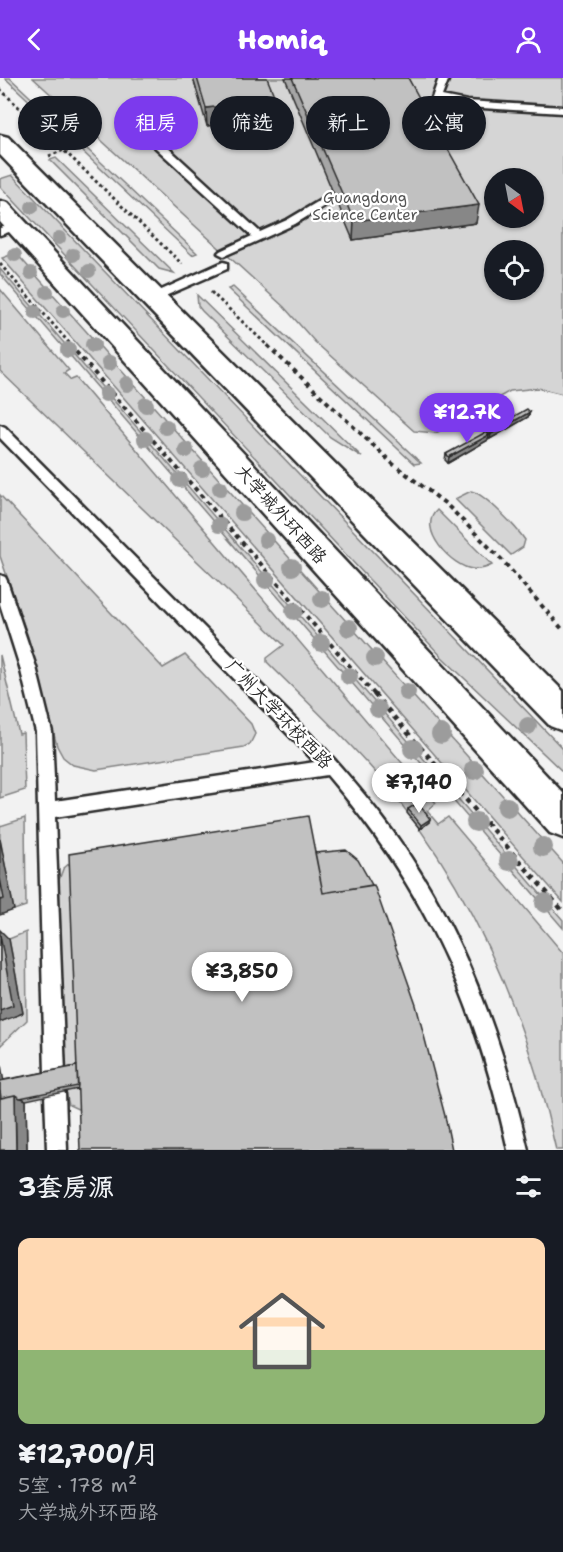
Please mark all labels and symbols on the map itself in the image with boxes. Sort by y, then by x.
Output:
north arrow [484,168,544,228]
park label: Guangdong Science Center [312,188,418,225]
pin: ¥12.7K [418,393,516,444]
street label: 大学城外环西路 [230,459,332,569]
street label: 广州大学环校西路 [220,654,338,774]
pin: ¥7,140 [370,763,468,814]
pin: ¥3,850 [193,952,291,1003]

